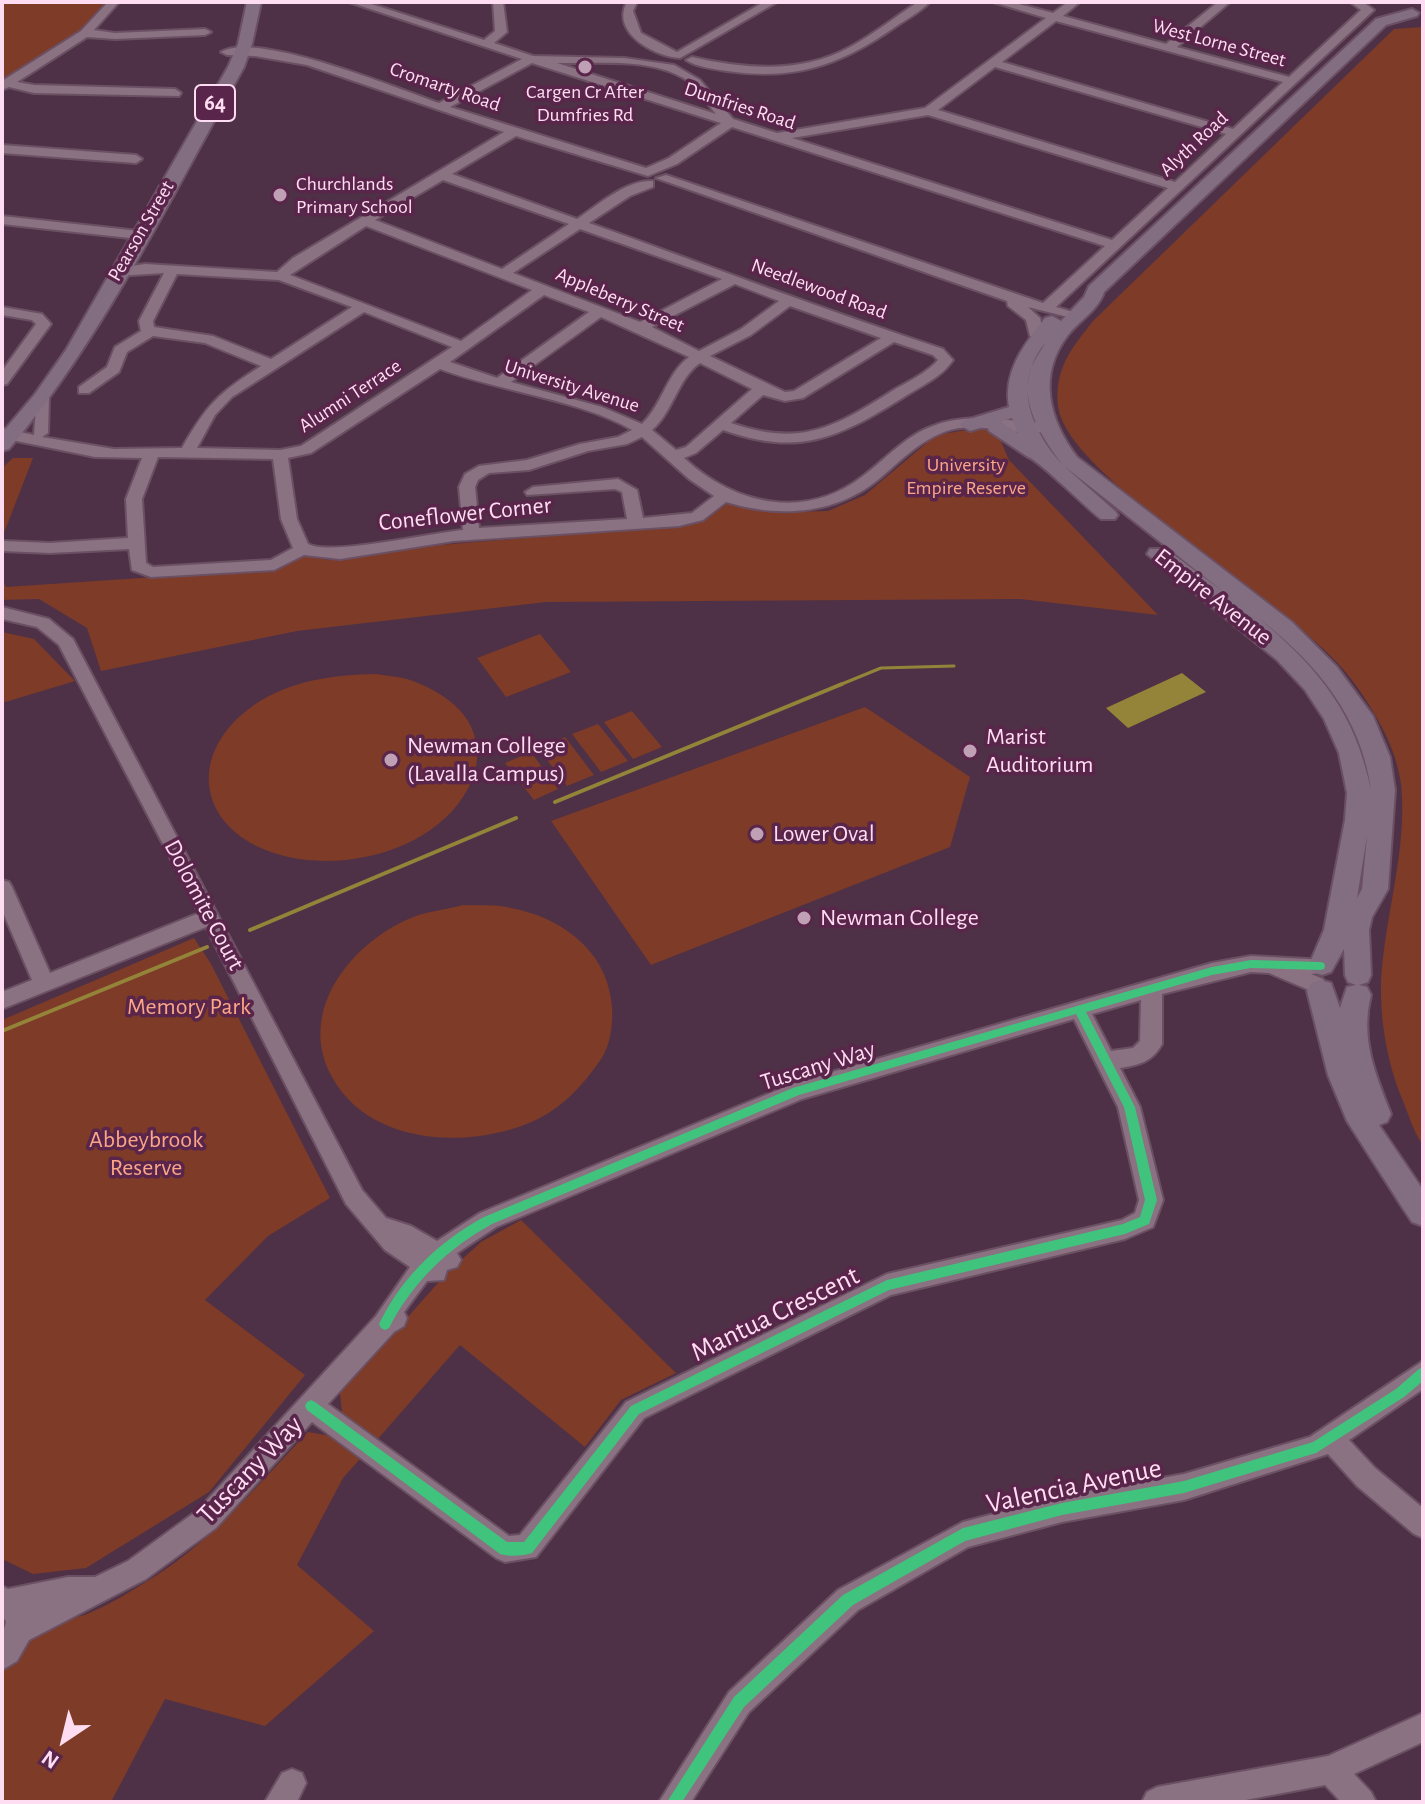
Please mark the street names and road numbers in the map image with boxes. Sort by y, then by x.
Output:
street label: West Lorne Street [1150,14,1288,72]
street label: Cromarty Road [386,57,504,117]
street label: Dumfries Road [681,77,799,135]
road number: 64 [195,85,235,121]
street label: Alyth Road [1155,106,1233,182]
street label: Pearson Street [103,177,179,285]
street label: Needlewood Road [748,253,890,325]
street label: Appleberry Street [552,262,688,338]
street label: Alumni Terrace [294,354,406,438]
street label: University Avenue [502,354,642,418]
street label: Coneflower Corner [377,491,553,537]
street label: Empire Avenue [1148,542,1278,652]
street label: Dolomite Court [158,835,250,975]
street label: Tuscany Way [757,1035,879,1097]
street label: Mantua Crescent [685,1259,865,1369]
street label: Tuscany Way [190,1409,310,1531]
street label: Valencia Avenue [983,1451,1165,1521]

